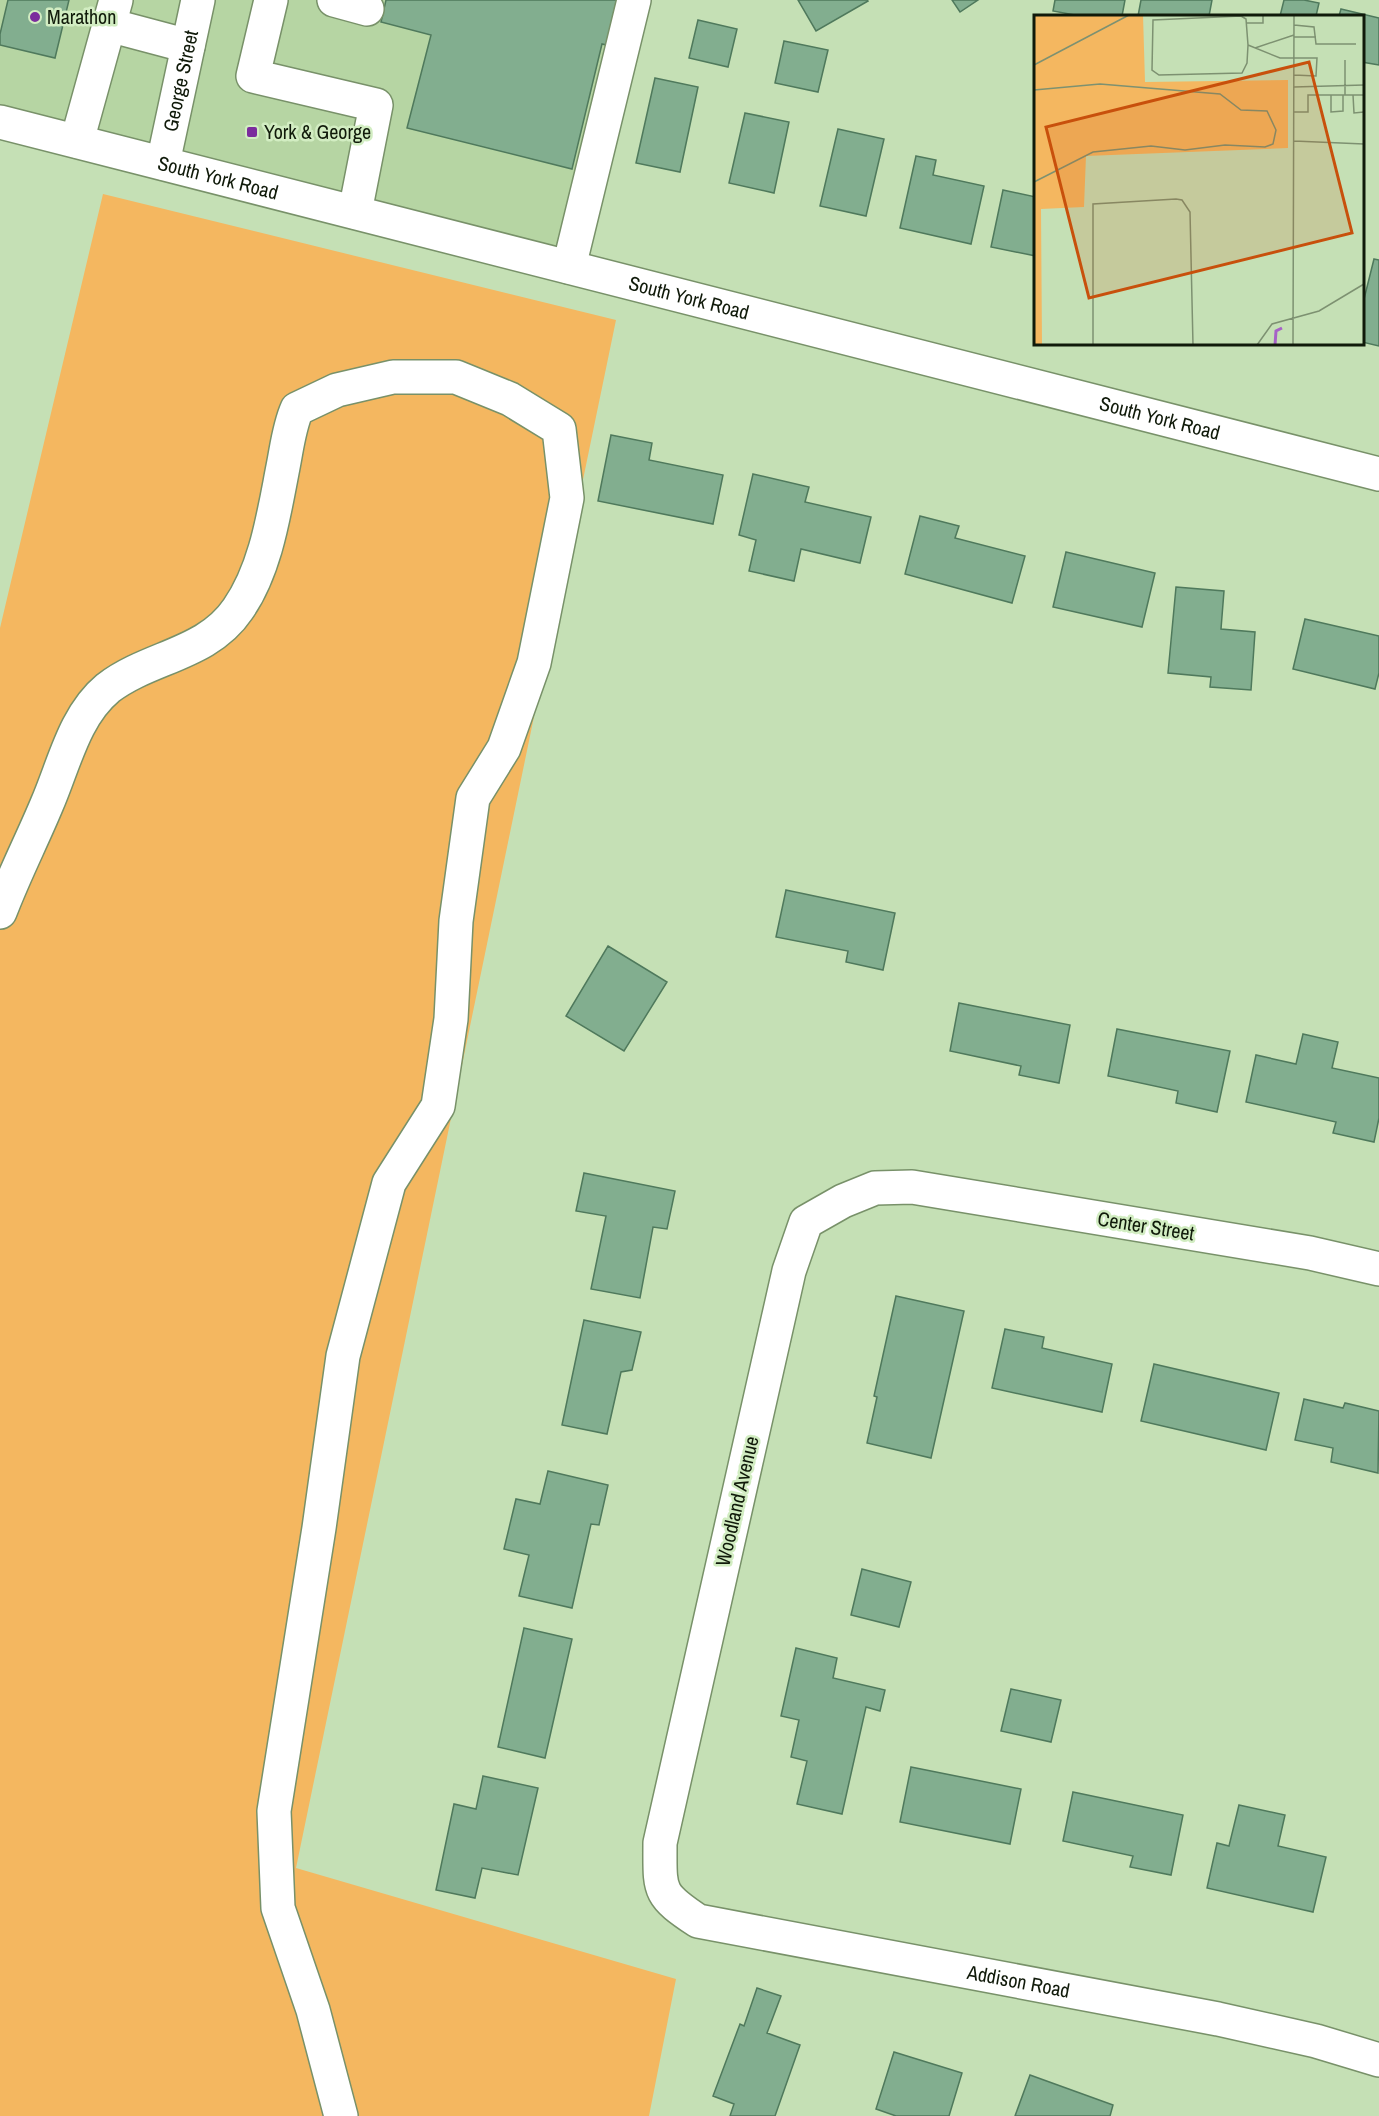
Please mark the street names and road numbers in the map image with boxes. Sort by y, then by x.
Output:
street label: George Street [156,27,204,134]
street label: South York Road [155,149,281,206]
street label: South York Road [626,269,752,326]
street label: South York Road [1097,389,1223,446]
street label: Center Street [1096,1205,1197,1247]
street label: Woodland Avenue [708,1433,765,1569]
street label: Addison Road [964,1958,1072,2004]

